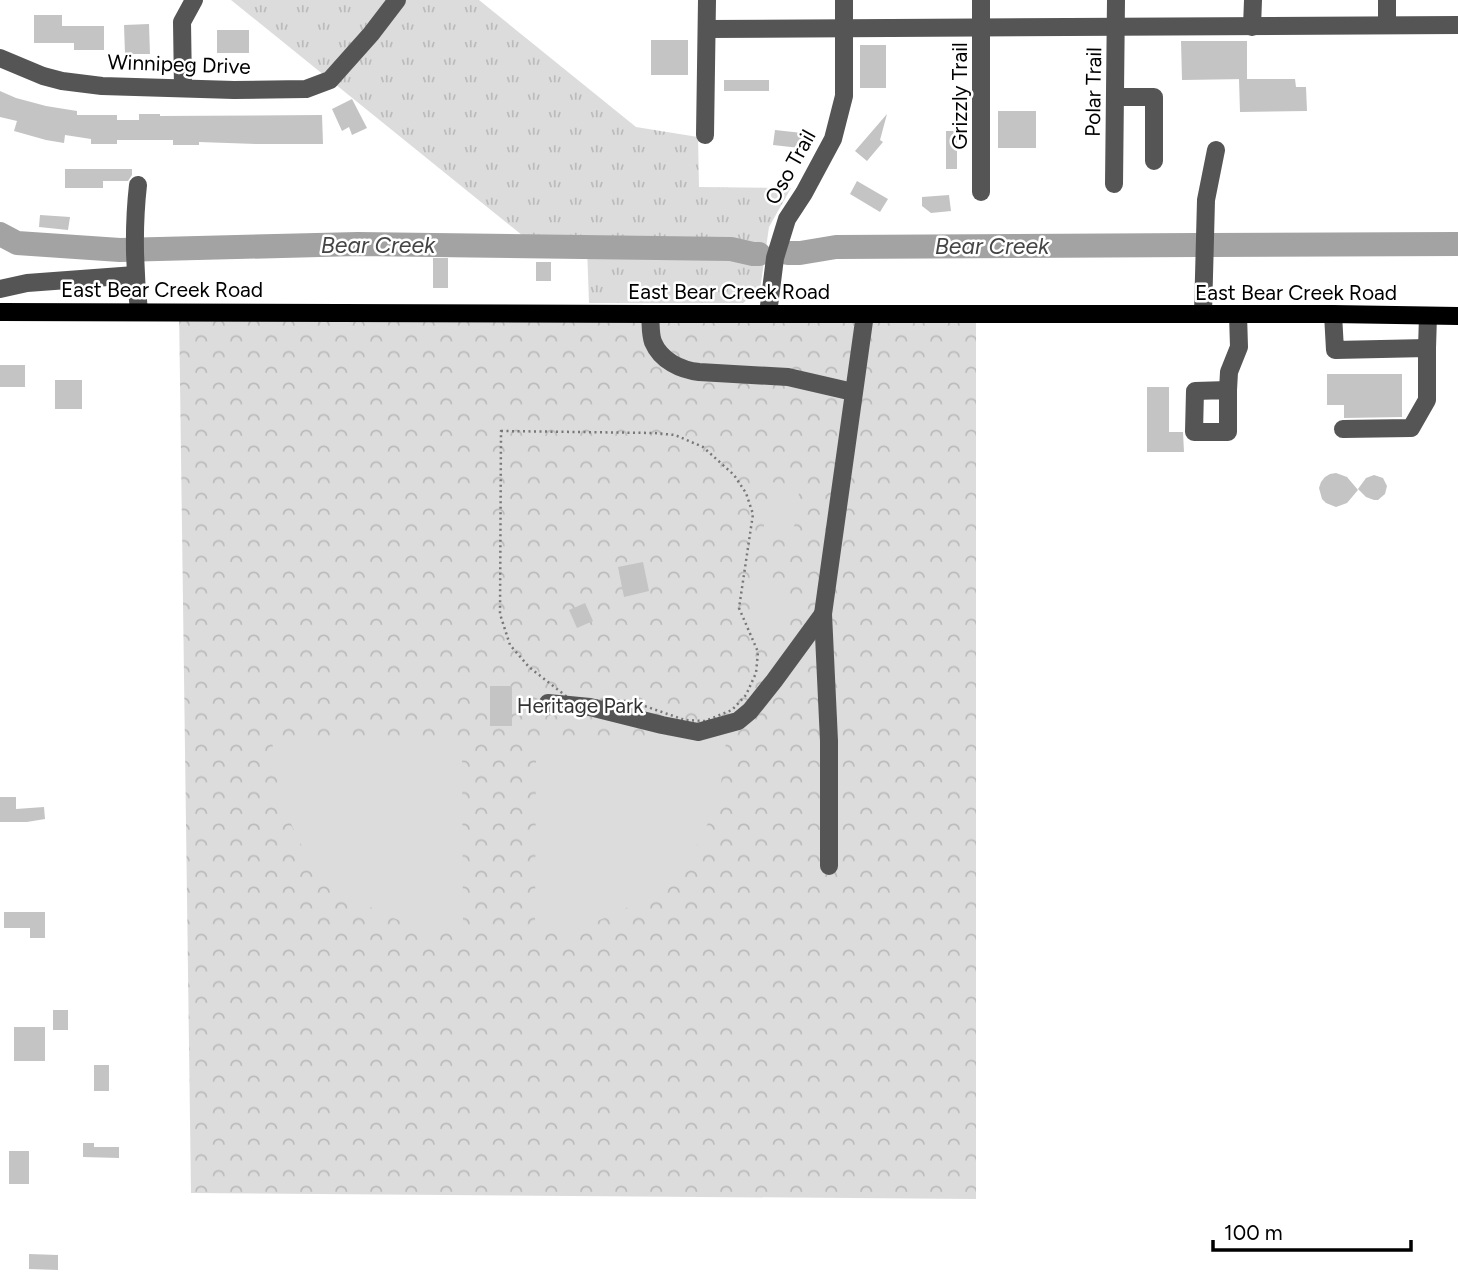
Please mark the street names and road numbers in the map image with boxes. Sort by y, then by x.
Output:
street label: Grizzly Trail [947,42,972,150]
street label: Polar Trail [1080,47,1106,137]
street label: Winnipeg Drive [107,49,251,79]
street label: Oso Trail [759,125,821,209]
street label: East Bear Creek Road [61,277,263,302]
street label: East Bear Creek Road [628,279,830,304]
street label: East Bear Creek Road [1195,280,1397,305]

